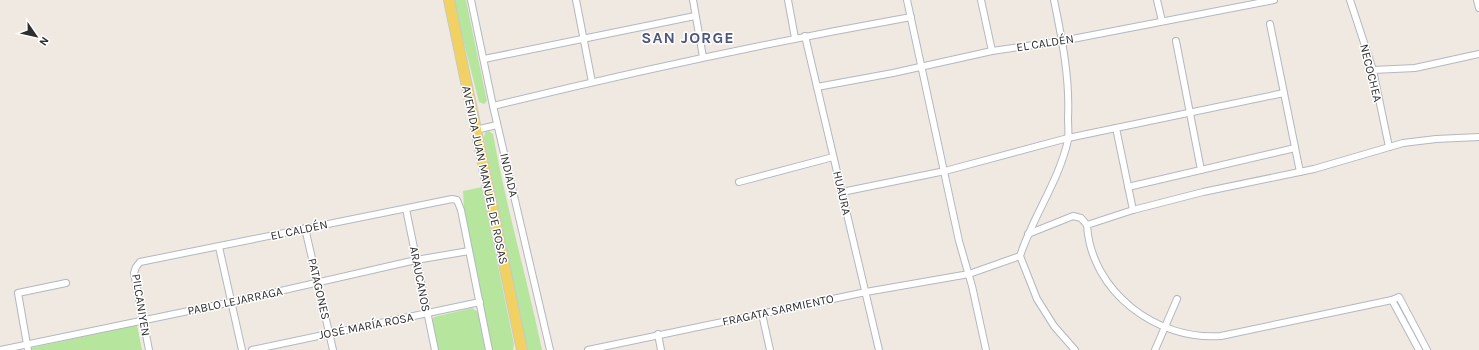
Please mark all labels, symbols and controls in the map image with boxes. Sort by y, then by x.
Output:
north arrow [16,16,56,56]
district label: SAN JORGE [641,28,735,47]
street label: EL CALDÉN [1015,31,1075,54]
text: N [36,34,51,48]
street label: NECOCHEA [1357,43,1385,103]
street label: AVENIDA JUAN MANUEL DE ROSAS [459,84,511,266]
street label: INDIADA [497,152,521,198]
street label: HUAURA [830,170,854,217]
street label: EL CALDÉN [269,216,329,243]
street label: ARAUCANOS [407,245,433,313]
street label: PATAGONES [305,257,333,321]
street label: PILCANIYEN [129,273,153,337]
street label: PABLO LEJARRAGA [186,284,284,318]
street label: FRAGATA SARMIENTO [721,291,835,329]
street label: JOSÉ MARÍA ROSA [317,309,415,342]

